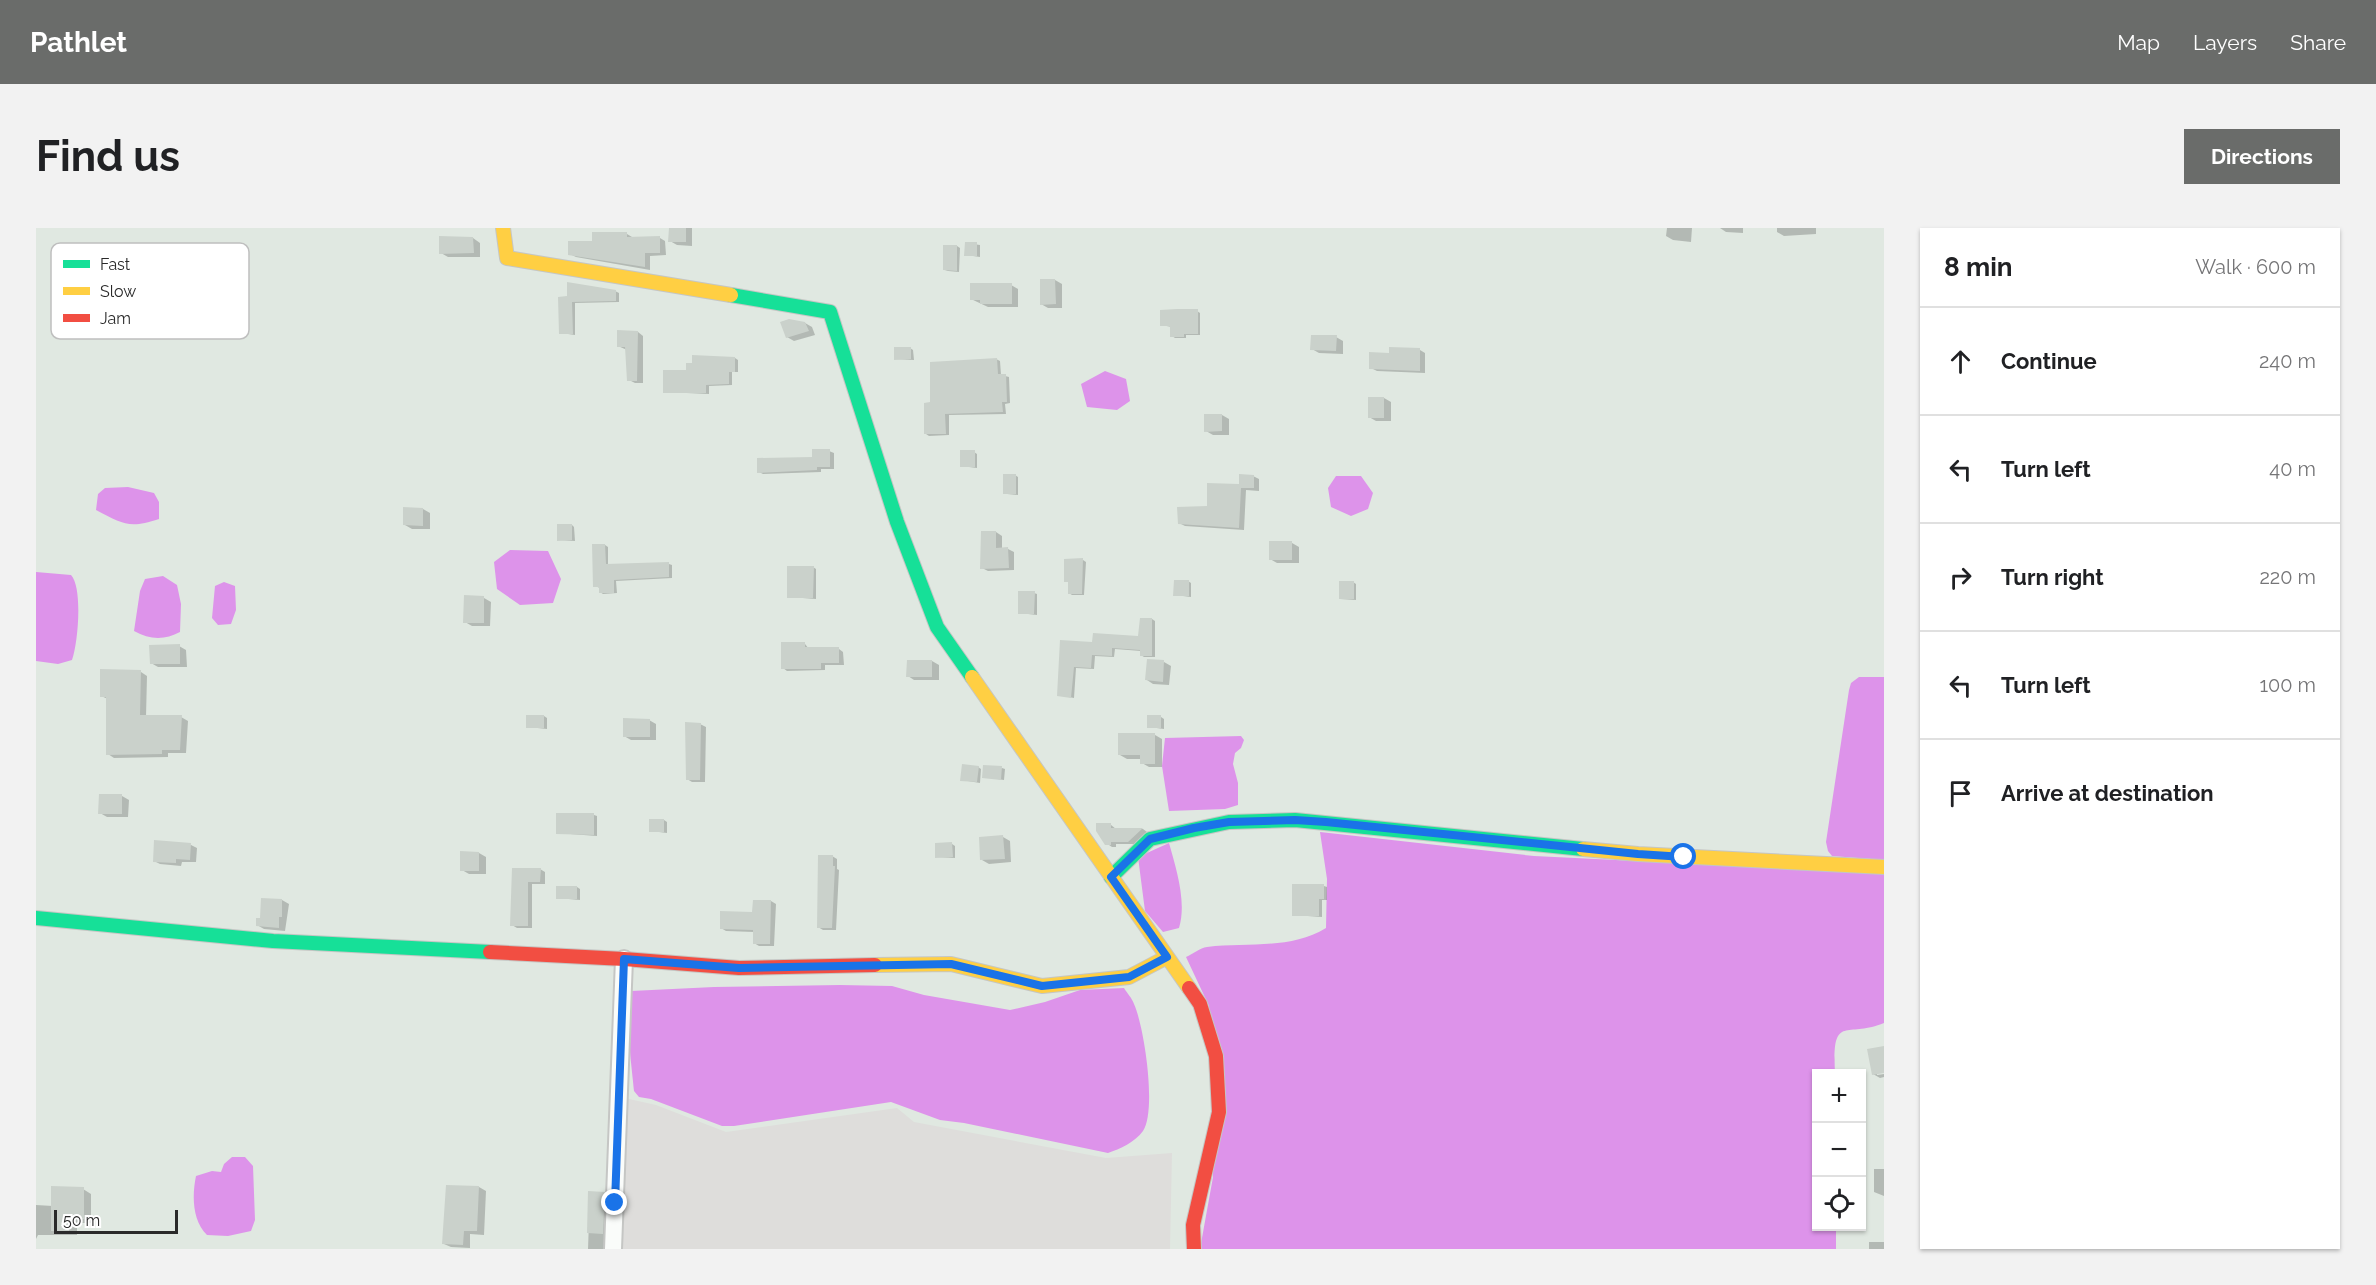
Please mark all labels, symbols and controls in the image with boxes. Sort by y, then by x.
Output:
text: Pathlet [30,26,127,59]
text: Map [2117,30,2160,55]
text: Layers [2193,30,2257,55]
text: Share [2290,30,2346,55]
button: Directions [2184,129,2340,184]
text: Find us [36,132,180,181]
legend [51,243,249,339]
text: 8 min [1944,252,2012,282]
text: Fast [100,255,131,274]
text: Walk · 600 m [2195,255,2316,279]
text: Slow [100,282,136,301]
text: Jam [100,309,131,328]
icon: ahead [1944,345,1977,378]
text: Continue [2001,348,2097,374]
text: 240 m [2259,349,2316,373]
icon: left [1944,453,1977,486]
text: Turn left [2001,456,2091,482]
text: 40 m [2269,457,2316,481]
icon: right [1944,561,1977,594]
text: Turn right [2001,564,2104,590]
text: 220 m [2259,565,2316,589]
icon: left [1944,669,1977,702]
text: Turn left [2001,672,2091,698]
text: 100 m [2259,673,2316,697]
icon: arrive [1944,777,1977,810]
text: Arrive at destination [2001,780,2214,806]
route start [1670,843,1696,869]
map controls [1812,1069,1866,1231]
button: + [1812,1069,1866,1123]
button: − [1812,1123,1866,1177]
button: locate [1812,1177,1866,1231]
route end [601,1189,627,1215]
scale bar [54,1207,178,1234]
text: 50 m [63,1211,100,1230]

